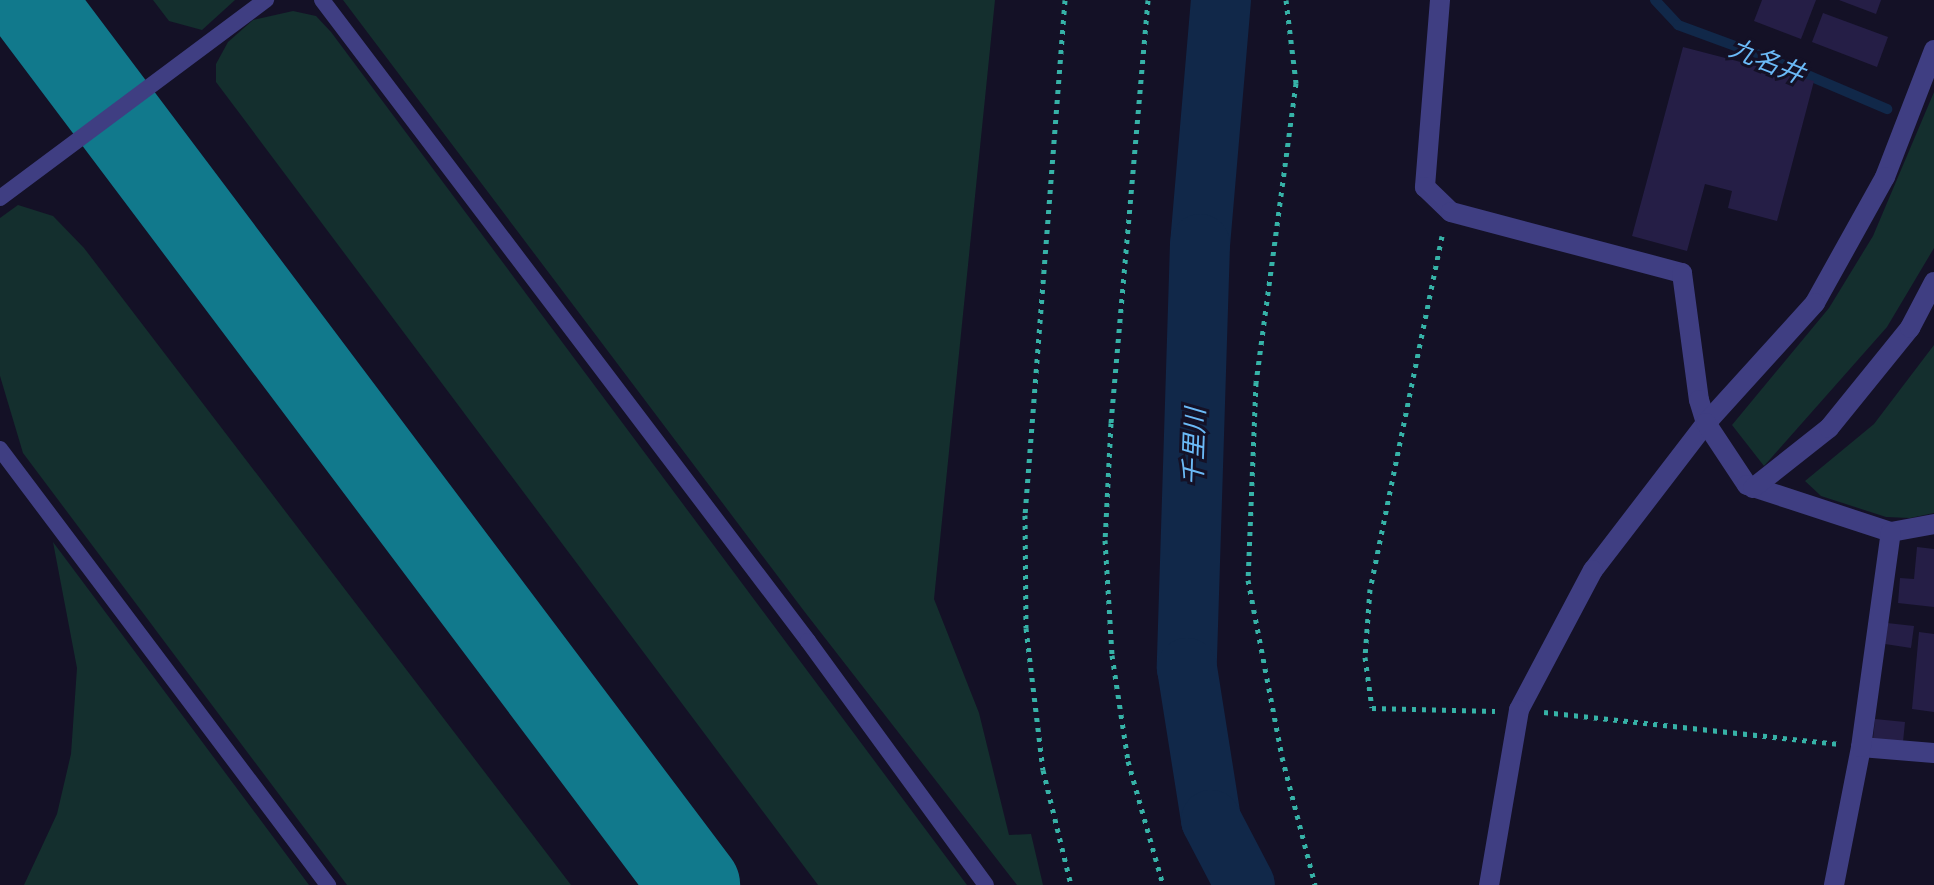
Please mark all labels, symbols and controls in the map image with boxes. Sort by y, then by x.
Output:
water label: 九名井 [1725,32,1809,90]
water label: 千里川 [1177,407,1211,487]

